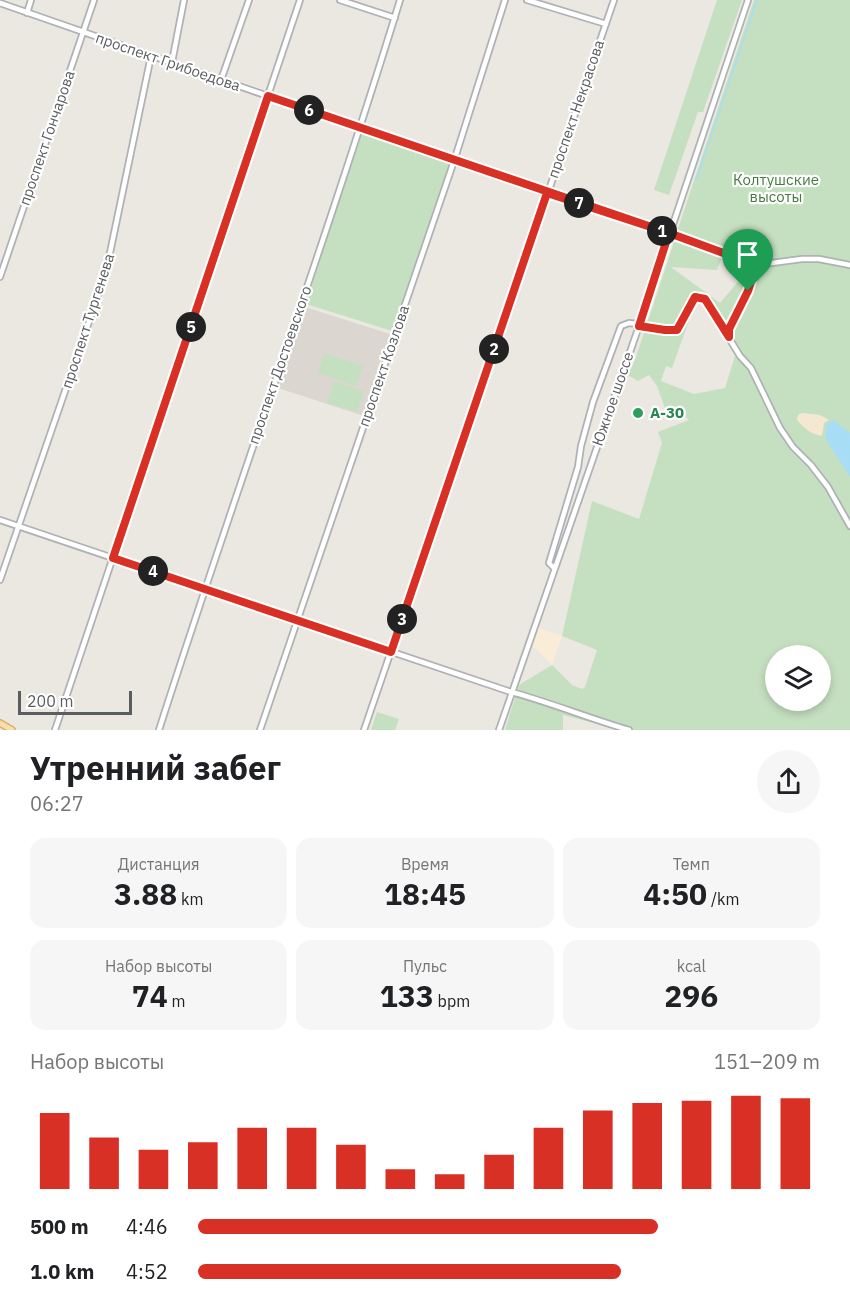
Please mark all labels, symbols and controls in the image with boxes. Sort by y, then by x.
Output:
street label: проспект Грибоедова [93,28,243,95]
street label: проспект Некрасова [543,37,608,180]
street label: проспект Гончарова [14,68,79,208]
pin: 6 [294,95,324,125]
text: 6 [304,100,314,120]
park label: Колтушские высоты [733,170,819,206]
pin: 7 [564,188,594,218]
text: 7 [574,193,584,213]
pin: 1 [647,216,677,246]
text: 1 [657,221,667,241]
pin [722,229,773,291]
icon: arrive [731,238,764,271]
street label: проспект Тургенева [57,251,118,391]
street label: проспект Достоевского [243,283,316,447]
street label: проспект Козлова [354,303,413,429]
pin: 5 [176,312,206,342]
text: 5 [186,317,196,337]
pin: 2 [479,334,509,364]
text: 2 [489,339,499,359]
street label: Южное шоссе [588,349,638,448]
place label: А-30 [650,403,684,422]
marker: А-30 [631,406,645,420]
pin: 4 [138,556,168,586]
text: 4 [148,561,158,581]
pin: 3 [387,604,417,634]
text: 3 [397,609,407,629]
map controls [765,645,831,711]
button: layers [765,645,831,711]
scale bar [18,688,132,716]
text: 200 m [27,691,74,711]
text: Утренний забег [30,746,281,789]
button: share [757,750,820,813]
text: 06:27 [30,790,84,817]
text: Дистанция [118,854,200,874]
text: Время [401,854,449,874]
text: Темп [673,854,710,874]
text: 3.88 [114,874,177,913]
text: 18:45 [384,874,466,913]
text: 4:50 [643,874,707,913]
text: km [177,889,203,909]
text: /km [707,889,739,909]
text: Набор высоты [105,956,212,976]
text: Пульс [403,956,447,976]
text: kcal [677,956,706,976]
text: 74 [132,976,168,1015]
text: 133 [380,976,434,1015]
text: 296 [664,976,718,1015]
text: m [168,991,186,1011]
text: bpm [434,991,470,1011]
text: Набор высоты [30,1048,164,1075]
text: 151–209 m [714,1048,820,1075]
text: 500 m [30,1213,89,1240]
text: 4:46 [126,1213,168,1240]
text: 1.0 km [30,1258,94,1285]
text: 4:52 [126,1258,168,1285]

